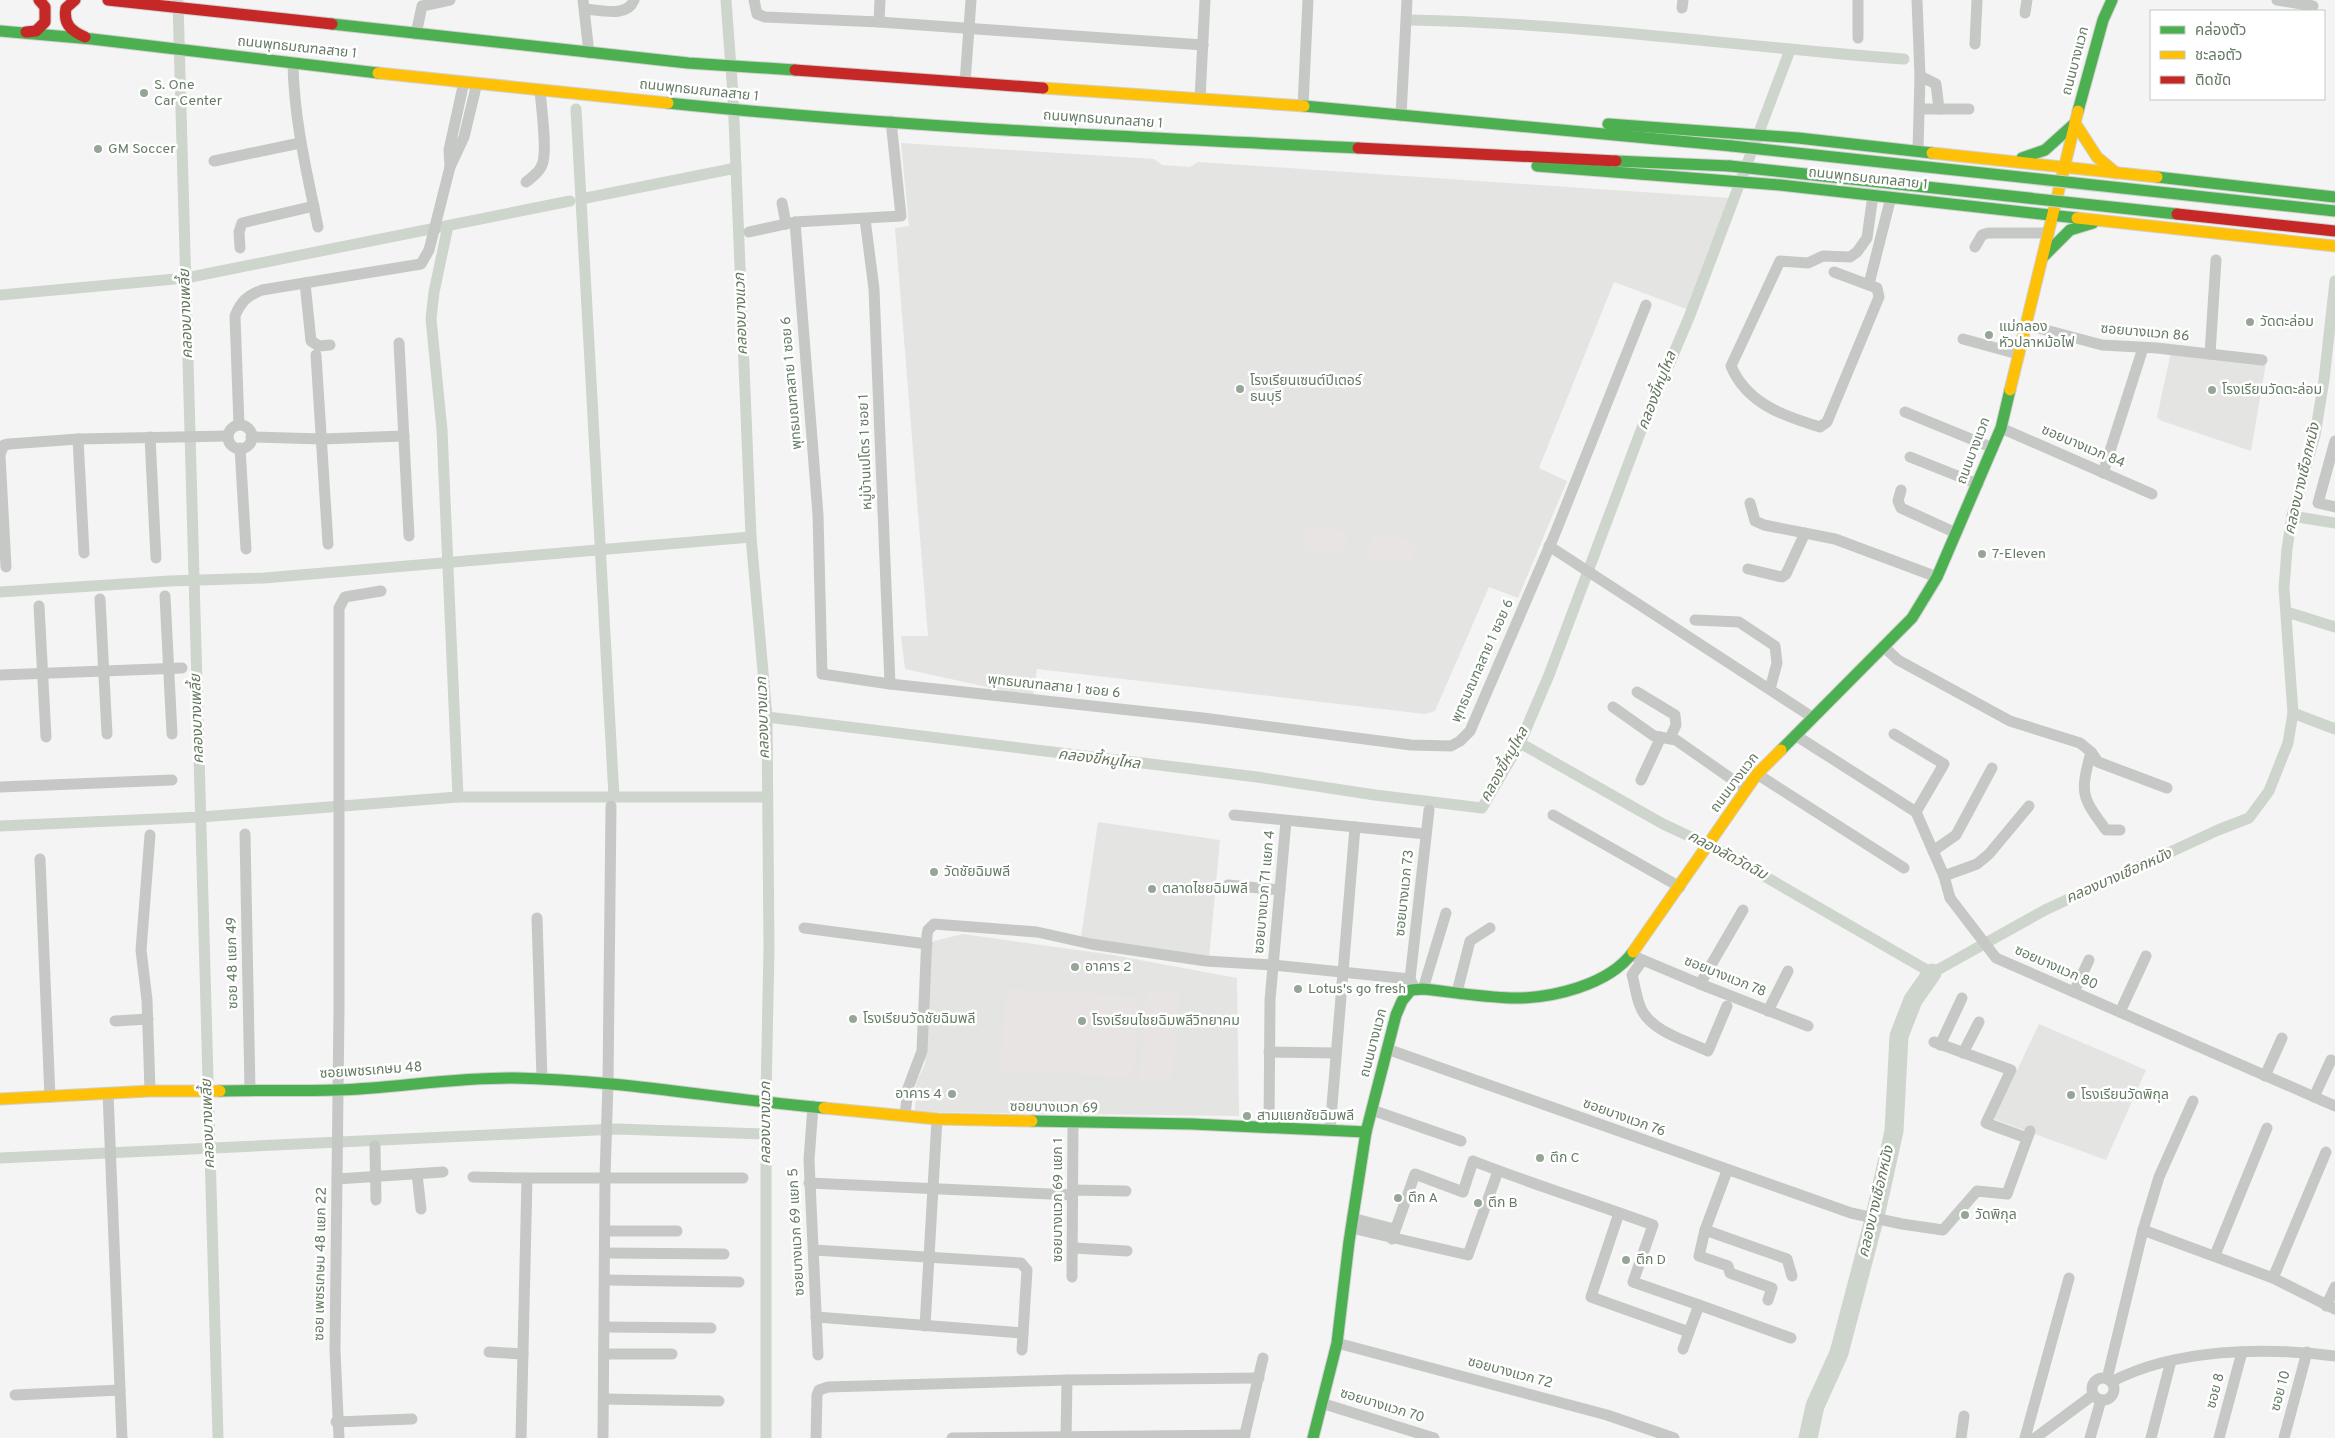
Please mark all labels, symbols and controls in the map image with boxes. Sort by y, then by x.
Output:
legend [2150,10,2325,100]
text: คล่องตัว [2195,21,2246,41]
street label: ถนนบางแวก [2059,25,2093,97]
street label: ถนนพุทธมณฑลสาย 1 [236,33,358,63]
text: ชะลอตัว [2195,47,2242,66]
text: ติดขัด [2195,72,2231,91]
street label: ถนนพุทธมณฑลสาย 1 [638,76,760,106]
place label: S. One Car Center [154,77,223,110]
marker: S. One Car Center [138,87,150,99]
street label: ถนนพุทธมณฑลสาย 1 [1043,107,1163,133]
place label: GM Soccer [108,141,176,158]
marker: GM Soccer [92,143,104,155]
street label: ถนนพุทธมณฑลสาย 1 [1807,164,1929,194]
water label: คลองบางเพลี้ย [173,268,198,359]
water label: คลองบางแวก [731,272,753,356]
place label: วัดตะล่อม [2260,313,2314,331]
street label: พุทธมณฑลสาย 1 ซอย 6 [778,316,806,450]
marker: วัดตะล่อม [2244,316,2256,328]
place label: แม่กลอง หัวปลาหม้อไฟ [1999,318,2075,352]
street label: ซอยบางแวก 86 [2100,321,2190,345]
marker: แม่กลอง หัวปลาหม้อไฟ [1983,329,1995,341]
water label: คลองขี้หมูไหล [1632,348,1682,433]
place label: โรงเรียนเซนต์ปีเตอร์ ธนบุรี [1250,373,1362,406]
place label: โรงเรียนวัดตะล่อม [2222,381,2322,399]
marker: โรงเรียนเซนต์ปีเตอร์ ธนบุรี [1234,383,1246,395]
marker: โรงเรียนวัดตะล่อม [2206,384,2218,396]
street label: หมู่บ้านเปโตร 1 ซอย 1 [854,394,877,510]
street label: ถนนบางแวก [1953,415,1995,487]
water label: คลองบางเชือกหนัง [2281,421,2325,537]
street label: ซอยบางแวก 84 [2039,422,2127,472]
place label: 7-Eleven [1992,546,2046,563]
marker: 7-Eleven [1976,548,1988,560]
street label: พุทธมณฑลสาย 1 ซอย 6 [1448,597,1518,725]
street label: พุทธมณฑลสาย 1 ซอย 6 [987,672,1121,702]
water label: คลองบางเพลี้ย [184,673,209,764]
water label: คลองบางแวก [753,676,775,760]
water label: คลองขี้หมูไหล [1474,722,1534,806]
water label: คลองขี้หมูไหล [1057,743,1142,775]
street label: ถนนบางแวก [1707,750,1763,816]
water label: คลองลัดวัดฉิม [1684,827,1772,886]
street label: ซอยบางแวก 71 แยก 4 [1251,830,1279,954]
water label: คลองบางเชือกหนัง [2063,845,2176,909]
street label: ซอยบางแวก 73 [1392,849,1418,937]
place label: วัดชัยฉิมพลี [944,864,1010,881]
marker: วัดชัยฉิมพลี [928,866,940,878]
place label: ตลาดไชยฉิมพลี [1162,881,1248,898]
marker: ตลาดไชยฉิมพลี [1146,883,1158,895]
street label: ซอย 48 แยก 49 [224,917,242,1009]
street label: ซอยบางแวก 80 [2012,942,2100,994]
street label: ซอยบางแวก 78 [1681,953,1769,1001]
place label: อาคาร 2 [1085,959,1132,976]
marker: อาคาร 2 [1069,961,1081,973]
place label: Lotus's go fresh [1308,981,1406,998]
marker: Lotus's go fresh [1292,983,1304,995]
street label: ถนนบางแวก [1357,1007,1391,1079]
place label: โรงเรียนวัดชัยฉิมพลี [863,1011,976,1028]
marker: โรงเรียนวัดชัยฉิมพลี [847,1013,859,1025]
place label: โรงเรียนไชยฉิมพลีวิทยาคม [1092,1013,1240,1030]
marker: โรงเรียนไชยฉิมพลีวิทยาคม [1076,1015,1088,1027]
street label: ซอยเพชรเกษม 48 [319,1059,423,1083]
water label: คลองบางเพลี้ย [195,1078,220,1169]
water label: คลองบางแวก [757,1081,776,1164]
place label: อาคาร 4 [895,1086,942,1103]
place label: โรงเรียนวัดพิกุล [2081,1087,2169,1104]
marker: อาคาร 4 [946,1088,958,1100]
marker: โรงเรียนวัดพิกุล [2065,1089,2077,1101]
street label: ซอยบางแวก 76 [1580,1095,1668,1141]
street label: ซอยบางแวก 69 [1010,1099,1098,1117]
place label: สามแยกชัยฉิมพลี [1257,1108,1354,1125]
marker: สามแยกชัยฉิมพลี [1241,1110,1253,1122]
street label: ซอยบางแวก 69 แยก 1 [1050,1138,1067,1262]
water label: คลองบางเชือกหนัง [1855,1144,1899,1260]
place label: ตึก C [1550,1150,1580,1167]
marker: ตึก C [1534,1152,1546,1164]
street label: ซอยบางแวก 69 แยก 5 [785,1168,809,1296]
street label: ซอย เพชรเกษม 48 แยก 22 [311,1187,331,1341]
place label: ตึก A [1408,1190,1438,1207]
marker: ตึก A [1392,1192,1404,1204]
place label: ตึก B [1488,1195,1518,1212]
marker: ตึก B [1472,1197,1484,1209]
place label: วัดพิกุล [1975,1207,2017,1224]
marker: วัดพิกุล [1959,1209,1971,1221]
place label: ตึก D [1636,1252,1666,1269]
marker: ตึก D [1620,1254,1632,1266]
street label: ซอยบางแวก 72 [1466,1353,1554,1393]
street label: ซอย 10 [2267,1369,2295,1413]
street label: ซอย 8 [2203,1371,2229,1411]
street label: ซอยบางแวก 70 [1338,1385,1426,1427]

